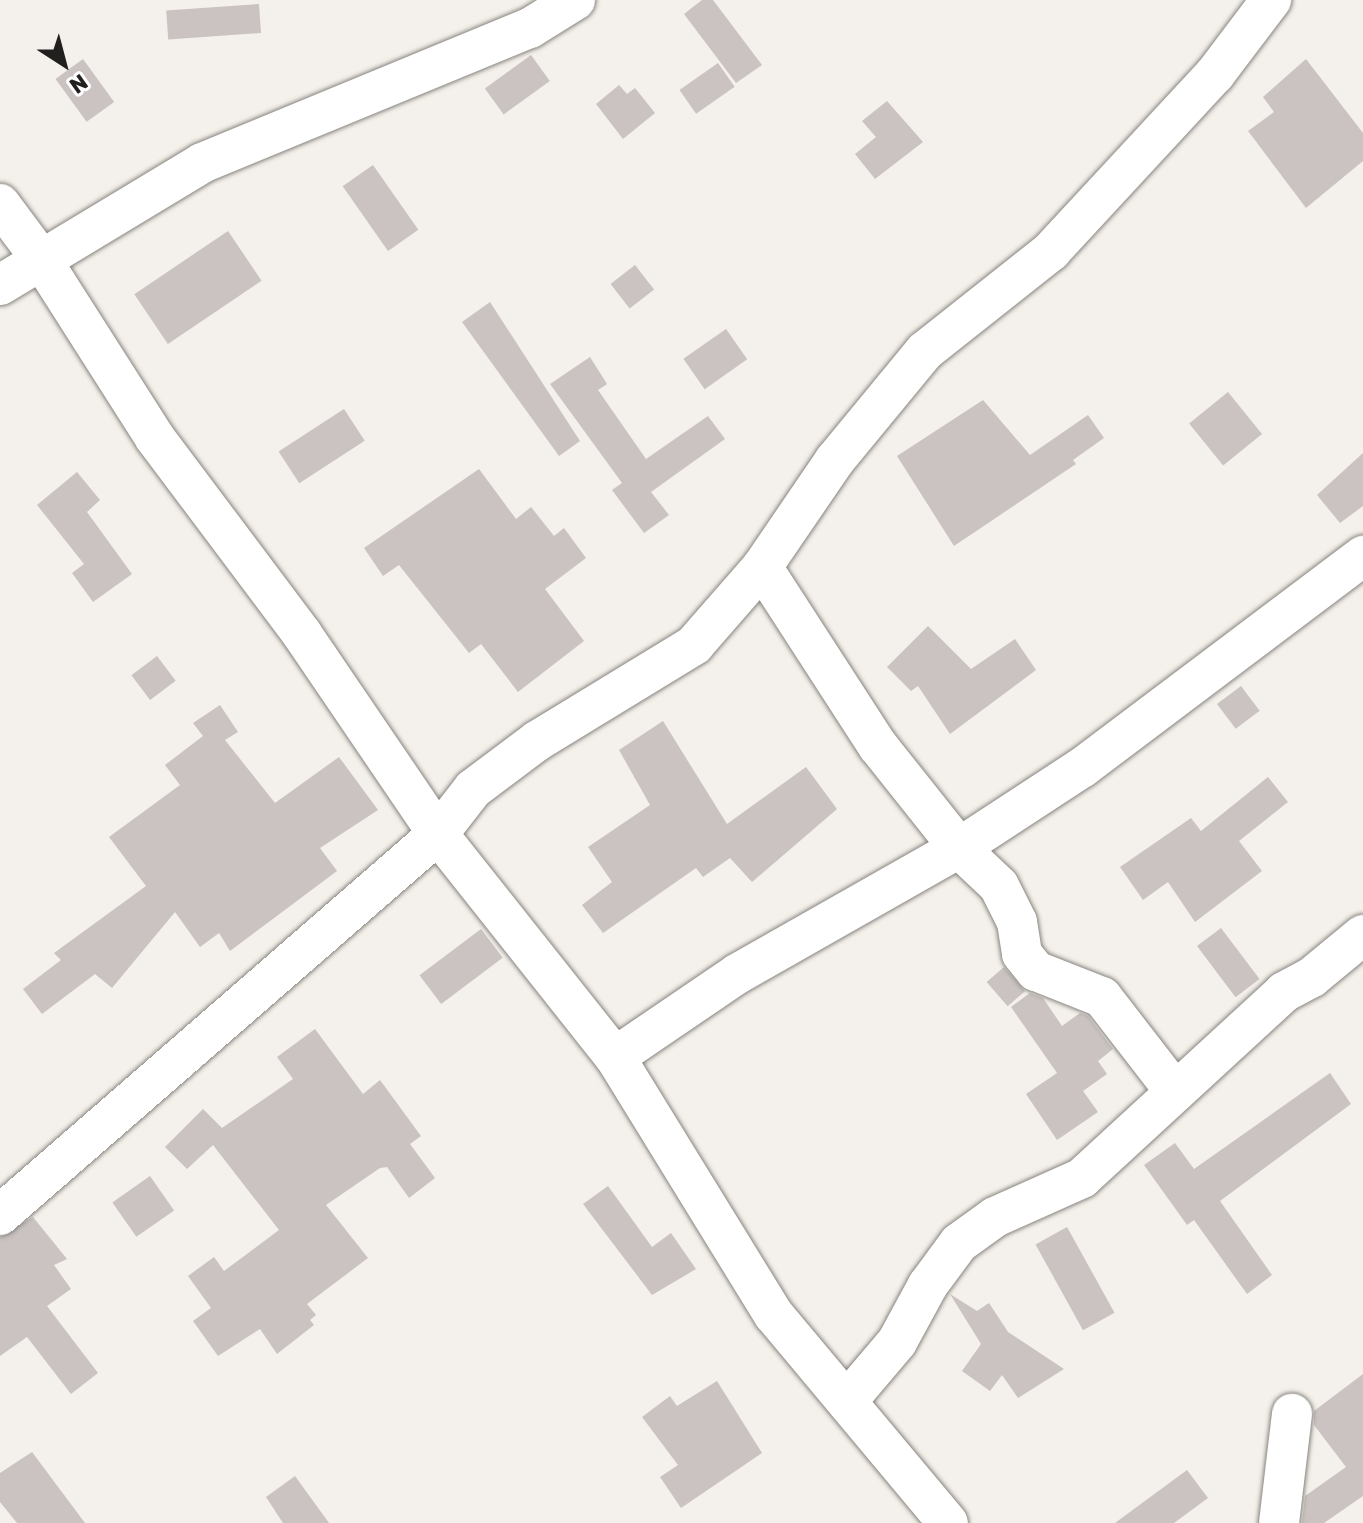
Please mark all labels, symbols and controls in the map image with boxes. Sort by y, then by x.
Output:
north arrow [24,24,104,104]
text: N [64,68,93,99]

